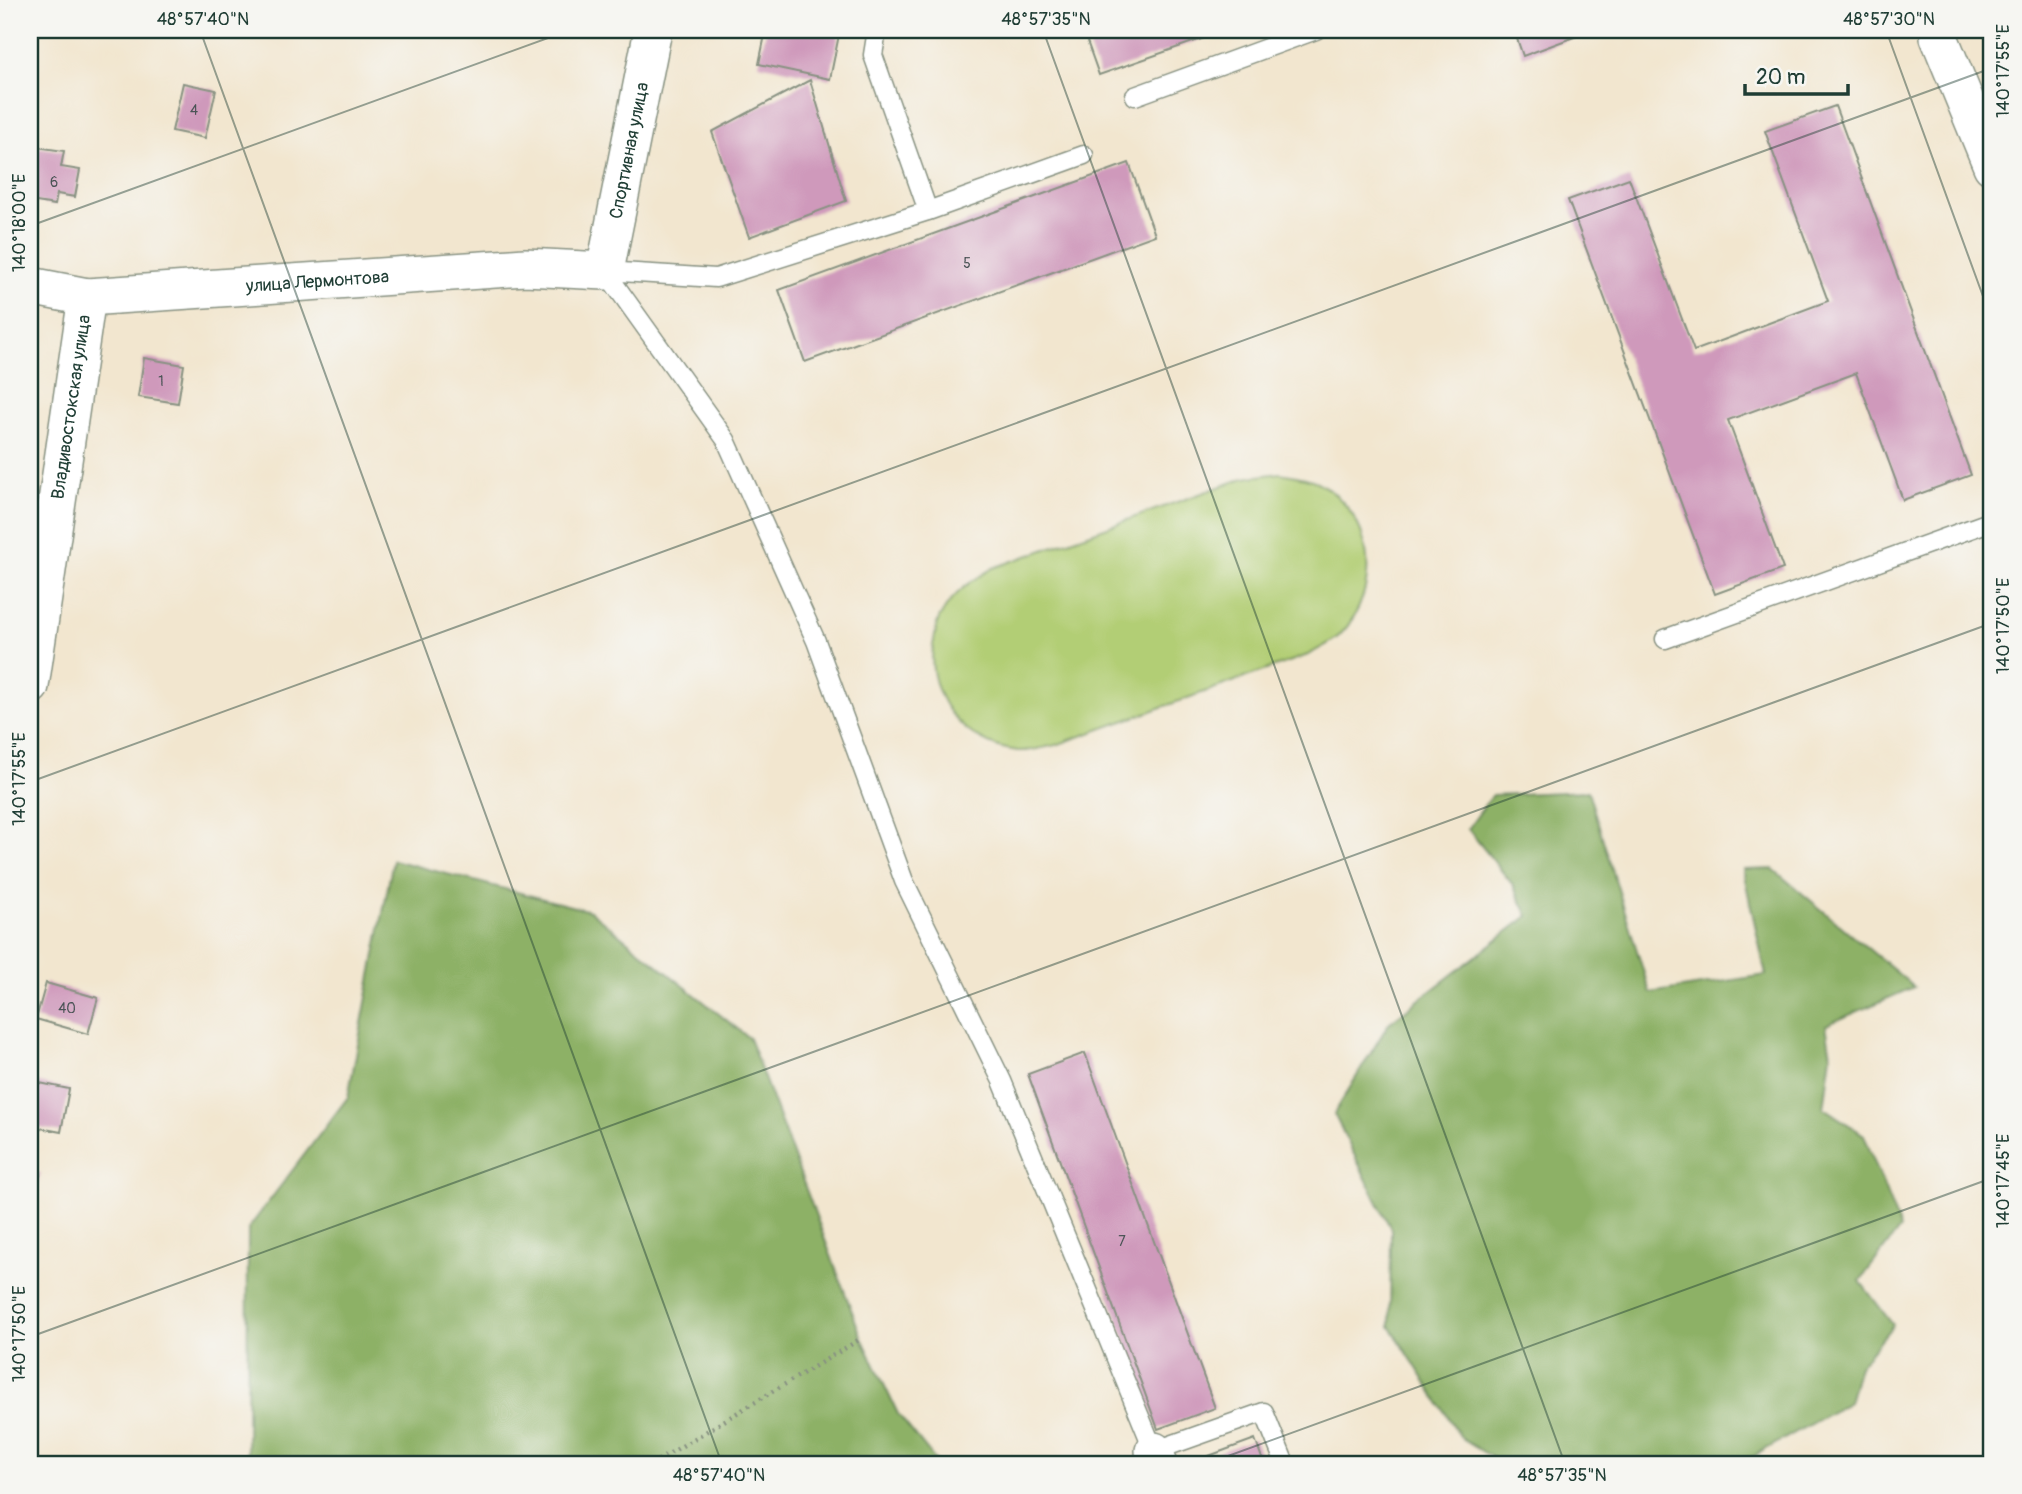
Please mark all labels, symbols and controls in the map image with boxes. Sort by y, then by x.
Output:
text: 48°57'40"N [157,8,249,31]
text: 48°57'35"N [1001,8,1091,31]
text: 48°57'30"N [1843,8,1935,31]
text: 140°17'55"E [1992,24,2015,118]
scale bar [1745,52,1849,96]
text: 20 m [1756,64,1805,91]
street label: Спортивная улица [604,80,654,221]
house number: 4 [190,102,198,119]
text: 140°18'00"E [8,174,31,272]
house number: 6 [50,174,58,191]
house number: 5 [963,255,971,272]
street label: улица Лермонтова [244,265,390,298]
street label: Владивостокская улица [46,313,96,501]
house number: 1 [158,373,164,390]
text: 140°17'50"E [1992,578,2015,674]
text: 140°17'55"E [8,732,31,826]
house number: 40 [58,1000,76,1017]
text: 140°17'45"E [1992,1134,2015,1228]
house number: 7 [1118,1233,1126,1250]
text: 140°17'50"E [8,1286,31,1382]
text: 48°57'40"N [673,1464,765,1487]
text: 48°57'35"N [1517,1464,1607,1487]

